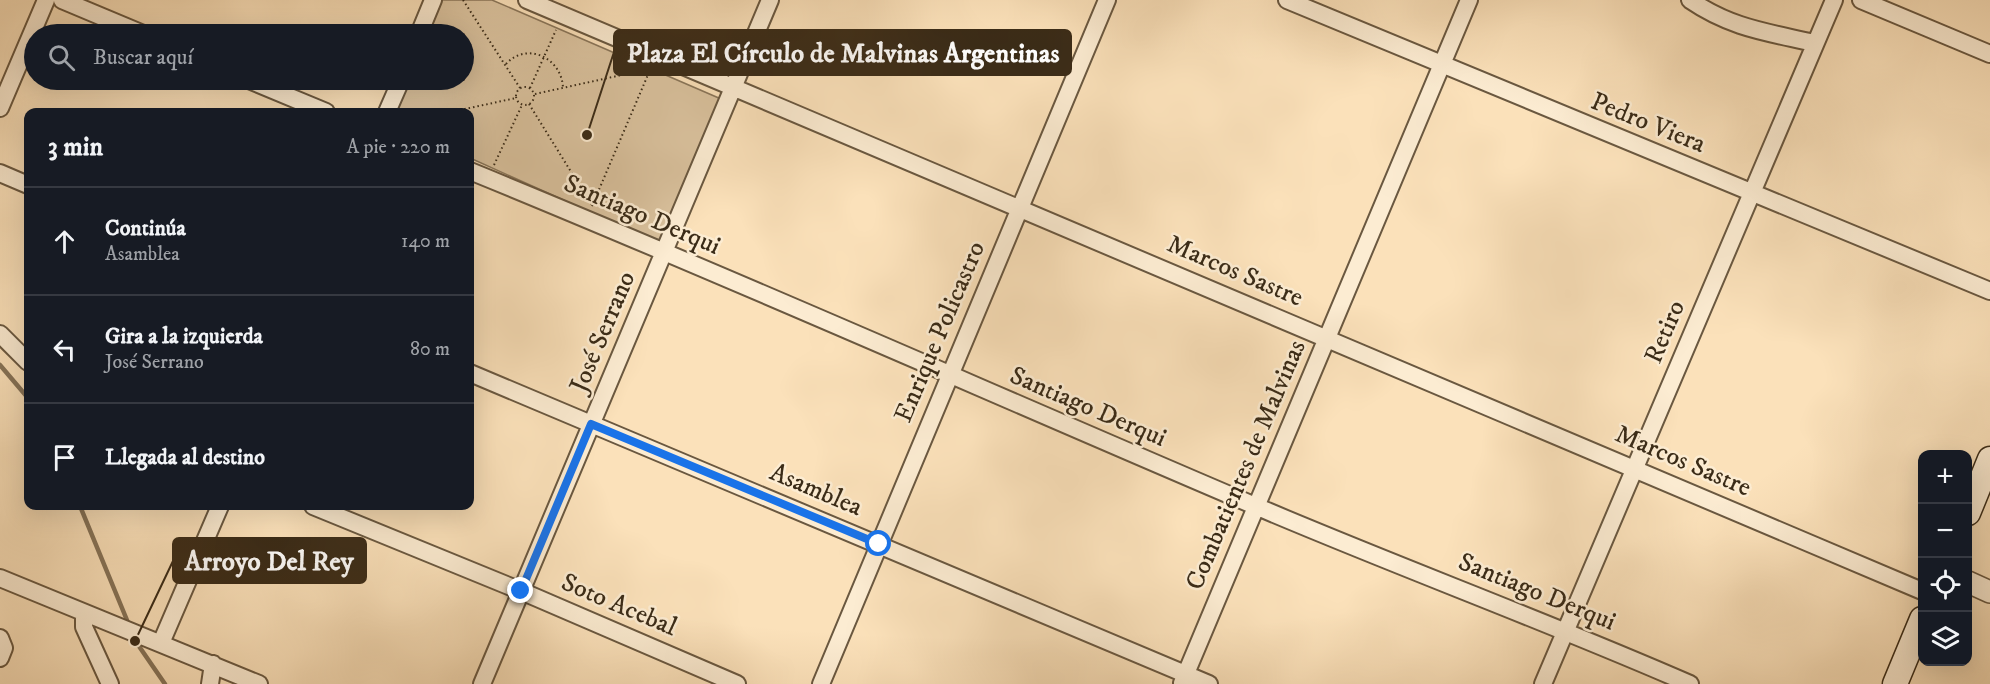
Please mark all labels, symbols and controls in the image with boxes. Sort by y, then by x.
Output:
search box [24,24,474,90]
callout: Plaza El Círculo de Malvinas Argentinas [614,30,1071,75]
text: Plaza El Círculo de Malvinas Argentinas [627,37,1059,71]
icon: search [45,41,78,74]
text: Buscar aquí [93,44,193,71]
street label: Pedro Viera [1586,85,1710,161]
text: 3 min [48,131,103,164]
text: A pie · 220 m [346,135,450,160]
street label: Santiago Derqui [559,167,725,263]
text: Continúa [105,215,186,242]
icon: ahead [48,225,81,258]
street label: Marcos Sastre [1162,228,1308,314]
text: 140 m [401,229,450,254]
street label: Enrique Policastro [887,237,993,427]
text: Asamblea [105,242,180,267]
street label: José Serrano [562,266,643,399]
street label: Retiro [1637,296,1693,368]
text: Gira a la izquierda [105,323,263,350]
icon: left [48,333,81,366]
street label: Combatientes de Malvinas [1178,335,1314,595]
text: 80 m [410,337,450,362]
text: José Serrano [105,350,204,375]
street label: Santiago Derqui [1005,359,1171,455]
street label: Marcos Sastre [1610,418,1756,504]
icon: arrive [48,441,81,474]
text: Llegada al destino [105,444,265,471]
map controls [1918,450,1972,666]
button: + [1918,450,1972,504]
street label: Asamblea [765,456,867,524]
button: − [1918,504,1972,558]
route start [865,530,891,556]
callout: Arroyo Del Rey [173,538,366,583]
text: Arroyo Del Rey [183,545,355,579]
street label: Santiago Derqui [1453,545,1621,639]
button: locate [1918,558,1972,612]
street label: Soto Acebal [556,566,682,644]
route end [507,577,533,603]
button: layers [1918,612,1972,666]

